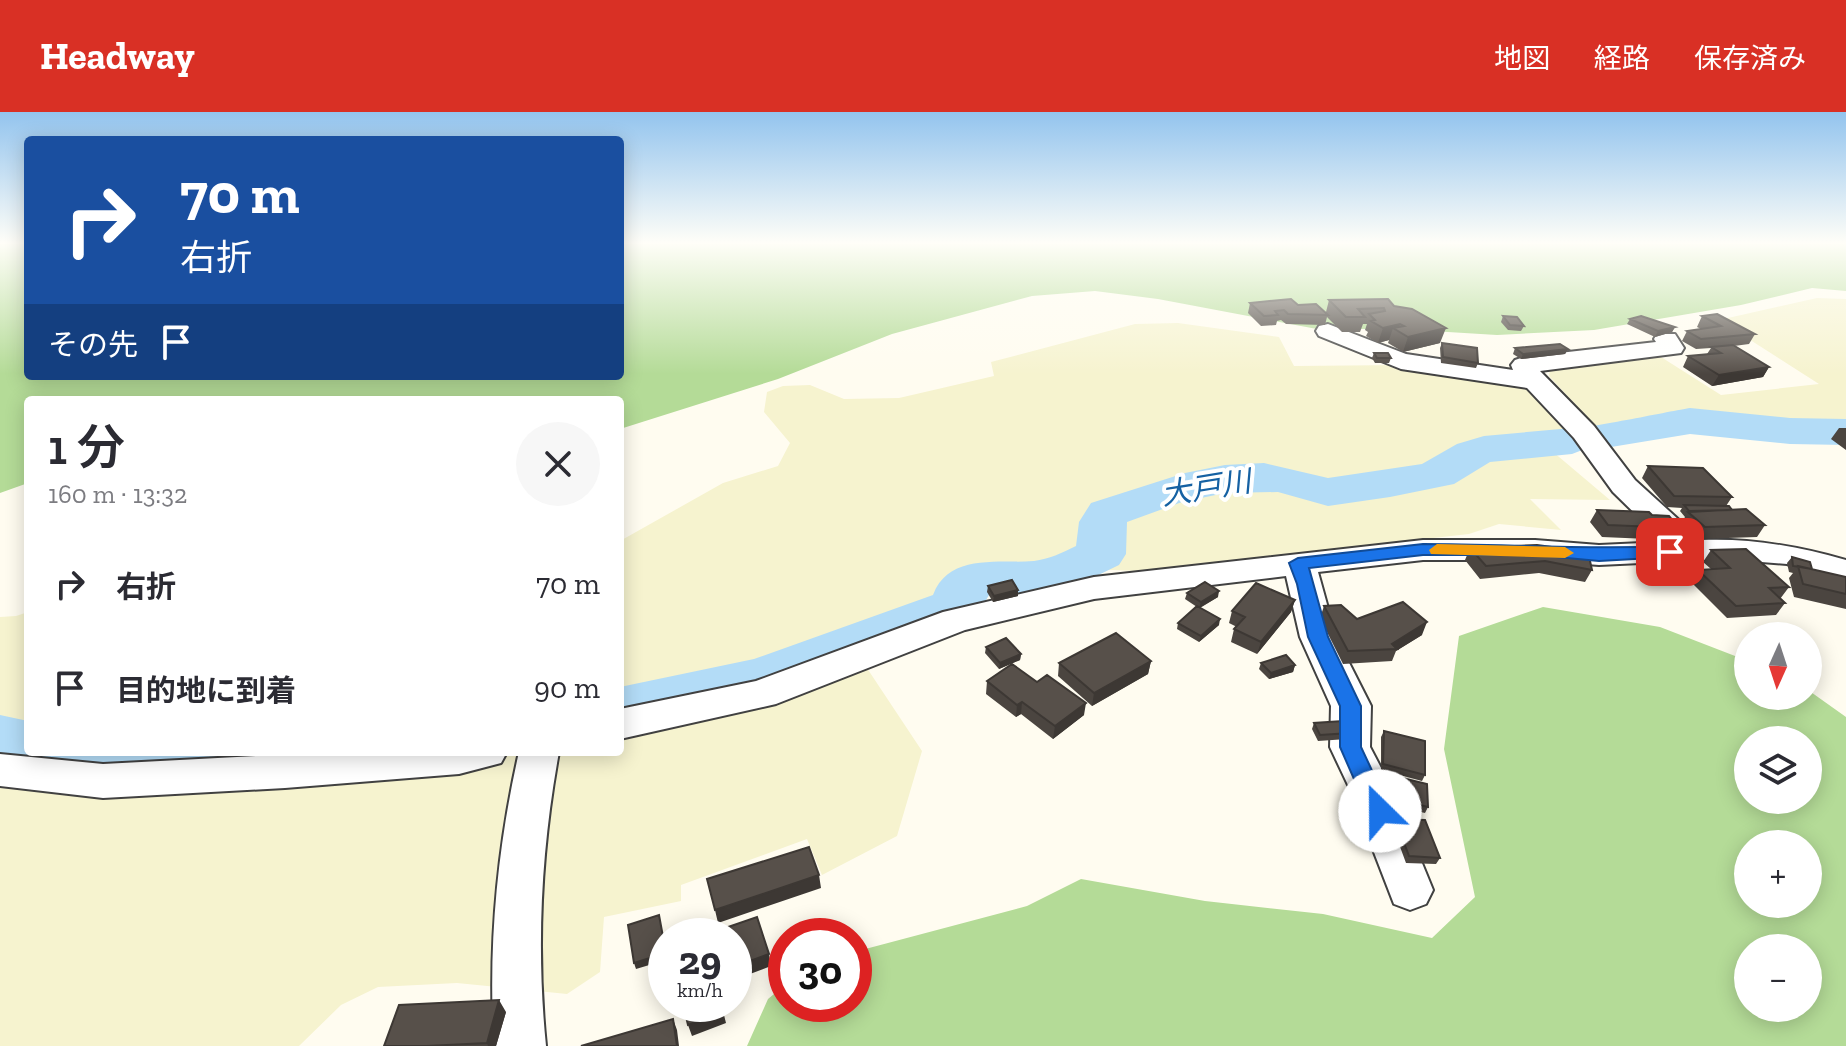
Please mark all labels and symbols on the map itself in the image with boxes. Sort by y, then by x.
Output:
water label: 大戸川 [1159,463,1256,513]
pin [1636,518,1704,586]
north arrow [1734,622,1822,710]
position arrow [1338,769,1422,853]
speed limit sign: 30 [768,918,872,1022]

